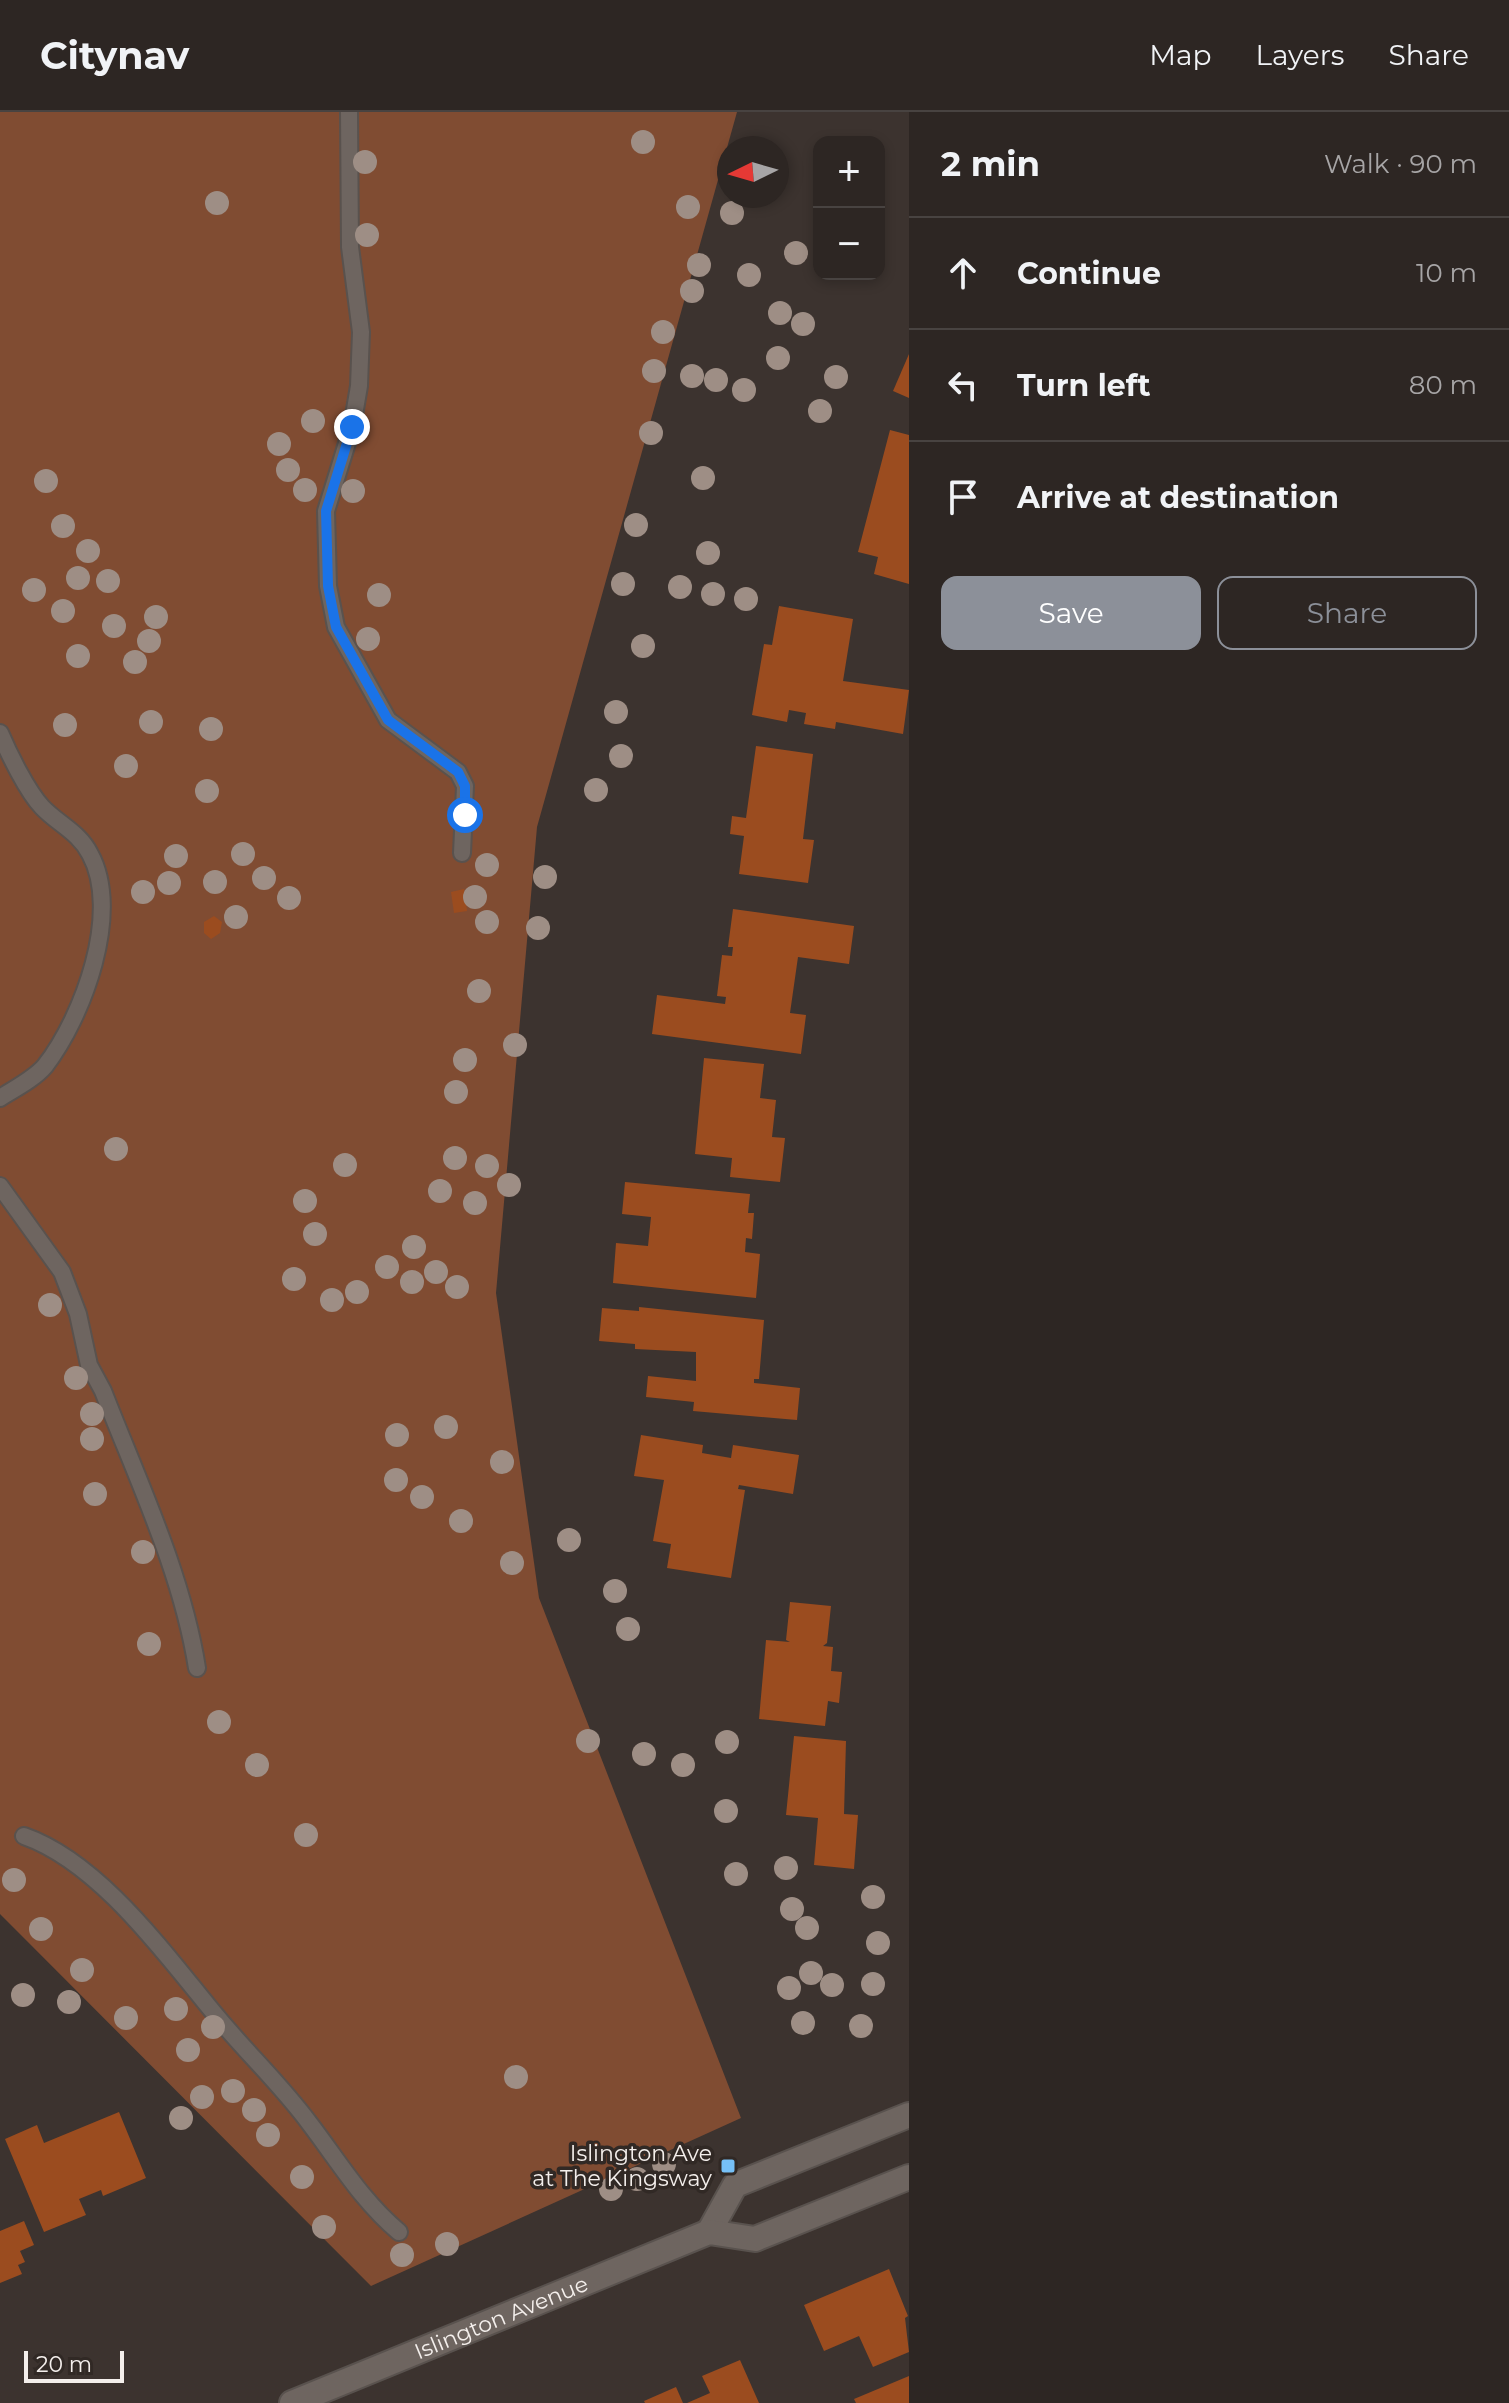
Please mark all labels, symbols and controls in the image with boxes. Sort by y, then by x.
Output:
text: Citynav [40,32,189,79]
text: Map [1149,38,1212,72]
text: Layers [1256,38,1345,72]
text: Share [1389,38,1469,72]
north arrow [717,136,789,208]
map controls [813,136,885,280]
button: + [813,136,885,208]
text: 2 min [941,143,1040,185]
text: Walk · 90 m [1324,148,1477,180]
button: − [813,208,885,280]
icon: ahead [941,251,985,295]
text: Continue [1017,255,1161,292]
text: 10 m [1416,257,1477,289]
icon: left [941,363,985,407]
text: Turn left [1017,367,1150,404]
text: 80 m [1409,369,1477,401]
route end [334,409,370,445]
icon: arrive [941,475,985,519]
text: Arrive at destination [1017,479,1339,516]
button: Save [941,576,1201,650]
button: Share [1217,576,1477,650]
route start [447,797,483,833]
place label: Islington Ave at The Kingsway [532,2140,712,2192]
marker: Islington Ave at The Kingsway [719,2157,737,2175]
street label: Islington Avenue [410,2270,592,2365]
scale bar [24,2347,124,2383]
text: 20 m [36,2351,92,2378]

